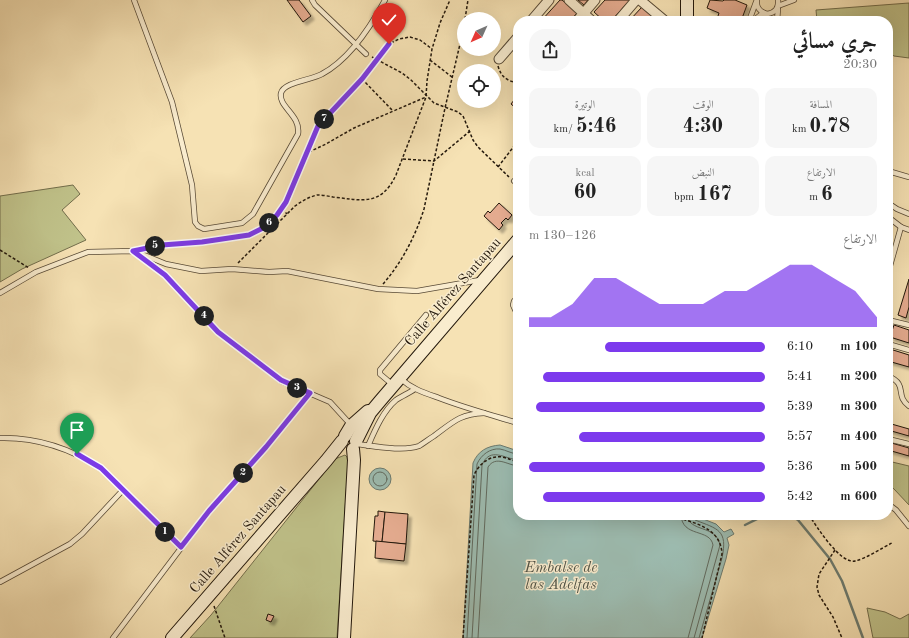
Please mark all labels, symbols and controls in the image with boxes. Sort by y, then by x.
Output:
pin [372,3,406,44]
icon: check [378,9,400,31]
north arrow [457,12,501,56]
map controls [457,12,501,108]
button: share [529,29,571,71]
text: جري مسائي [792,31,877,53]
text: 20:30 [843,58,877,71]
button: locate [457,64,501,108]
text: الوتيرة [575,100,595,111]
text: الوقت [692,100,714,111]
text: المسافة [810,100,832,111]
pin: 7 [314,109,334,129]
text: 7 [321,113,327,124]
text: 5:46 [576,117,616,137]
text: 4:30 [683,117,723,137]
text: 0.78 [810,117,850,137]
text: /km [554,124,576,135]
text: km [792,124,810,135]
text: kcal [576,168,594,179]
text: النبض [692,168,714,179]
text: الارتفاع [807,168,835,179]
text: 60 [573,183,597,203]
text: 167 [697,185,732,205]
text: 6 [821,185,833,205]
text: bpm [674,192,697,203]
text: m [809,192,821,203]
pin: 6 [259,213,279,233]
text: 6 [266,217,272,228]
text: 126–130 m [529,229,596,242]
text: الارتفاع [843,233,877,246]
street label: Calle Alférez Santapau [402,235,504,349]
pin: 5 [145,236,165,256]
text: 5 [152,240,158,251]
pin: 4 [194,306,214,326]
text: 4 [201,310,207,321]
text: 6:10 [787,340,813,353]
text: 100 m [840,340,877,353]
text: 5:41 [787,370,813,383]
text: 200 m [840,370,877,383]
pin: 3 [287,378,307,398]
text: 3 [294,382,300,393]
text: 5:39 [787,400,813,413]
text: 300 m [840,400,877,413]
pin [60,413,94,454]
icon: arrive [66,419,88,441]
text: 5:57 [787,430,813,443]
text: 400 m [840,430,877,443]
text: 5:36 [787,460,813,473]
text: 500 m [840,460,877,473]
pin: 2 [233,463,253,483]
text: 2 [240,467,246,478]
street label: Calle Alférez Santapau [187,482,289,596]
text: 5:42 [787,490,813,503]
text: 600 m [840,490,877,503]
pin: 1 [155,522,175,542]
text: 1 [162,526,168,537]
water label: Embalse de las Adelfas [524,561,597,593]

